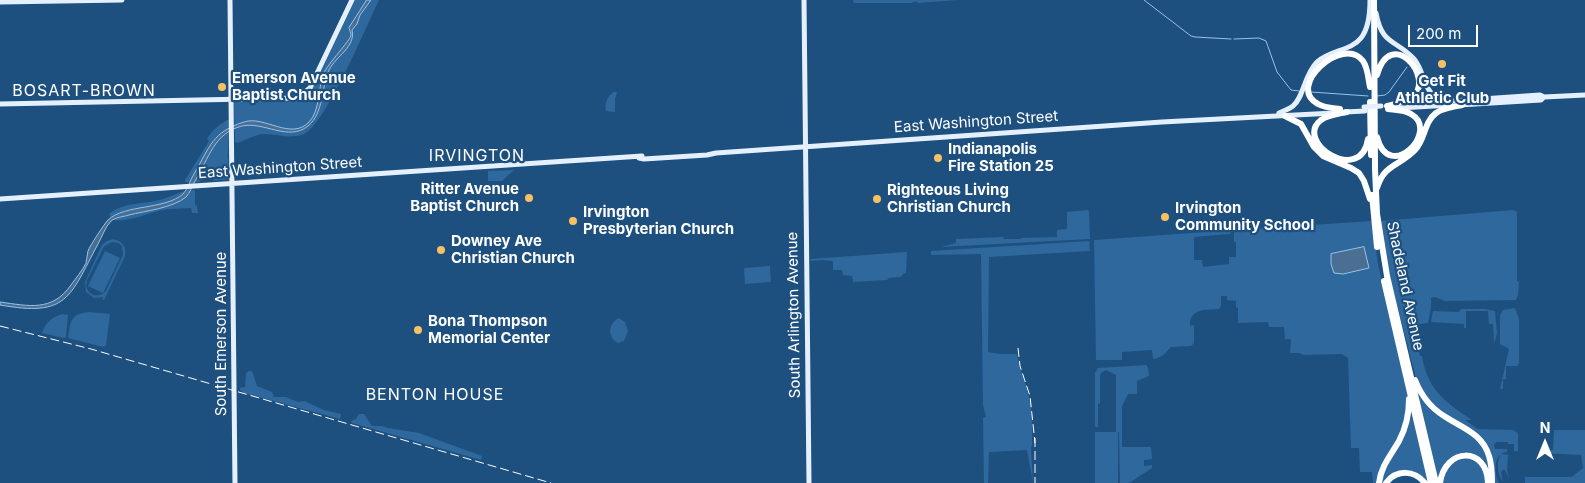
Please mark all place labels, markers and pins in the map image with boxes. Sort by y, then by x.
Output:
marker: Get Fit Athletic Club [1436,58,1448,70]
place label: Emerson Avenue Baptist Church [232,69,356,104]
place label: Get Fit Athletic Club [1395,72,1489,107]
marker: Emerson Avenue Baptist Church [216,81,228,93]
place label: Indianapolis Fire Station 25 [948,140,1054,175]
marker: Indianapolis Fire Station 25 [932,152,944,164]
place label: Ritter Avenue Baptist Church [410,180,519,215]
place label: Righteous Living Christian Church [887,181,1011,216]
marker: Ritter Avenue Baptist Church [523,192,535,204]
marker: Righteous Living Christian Church [871,193,883,205]
place label: Irvington Community School [1175,199,1314,234]
place label: Irvington Presbyterian Church [583,203,734,238]
marker: Irvington Community School [1159,211,1171,223]
marker: Irvington Presbyterian Church [567,215,579,227]
place label: Downey Ave Christian Church [451,232,575,267]
marker: Downey Ave Christian Church [435,244,447,256]
place label: Bona Thompson Memorial Center [428,312,550,347]
marker: Bona Thompson Memorial Center [412,324,424,336]

